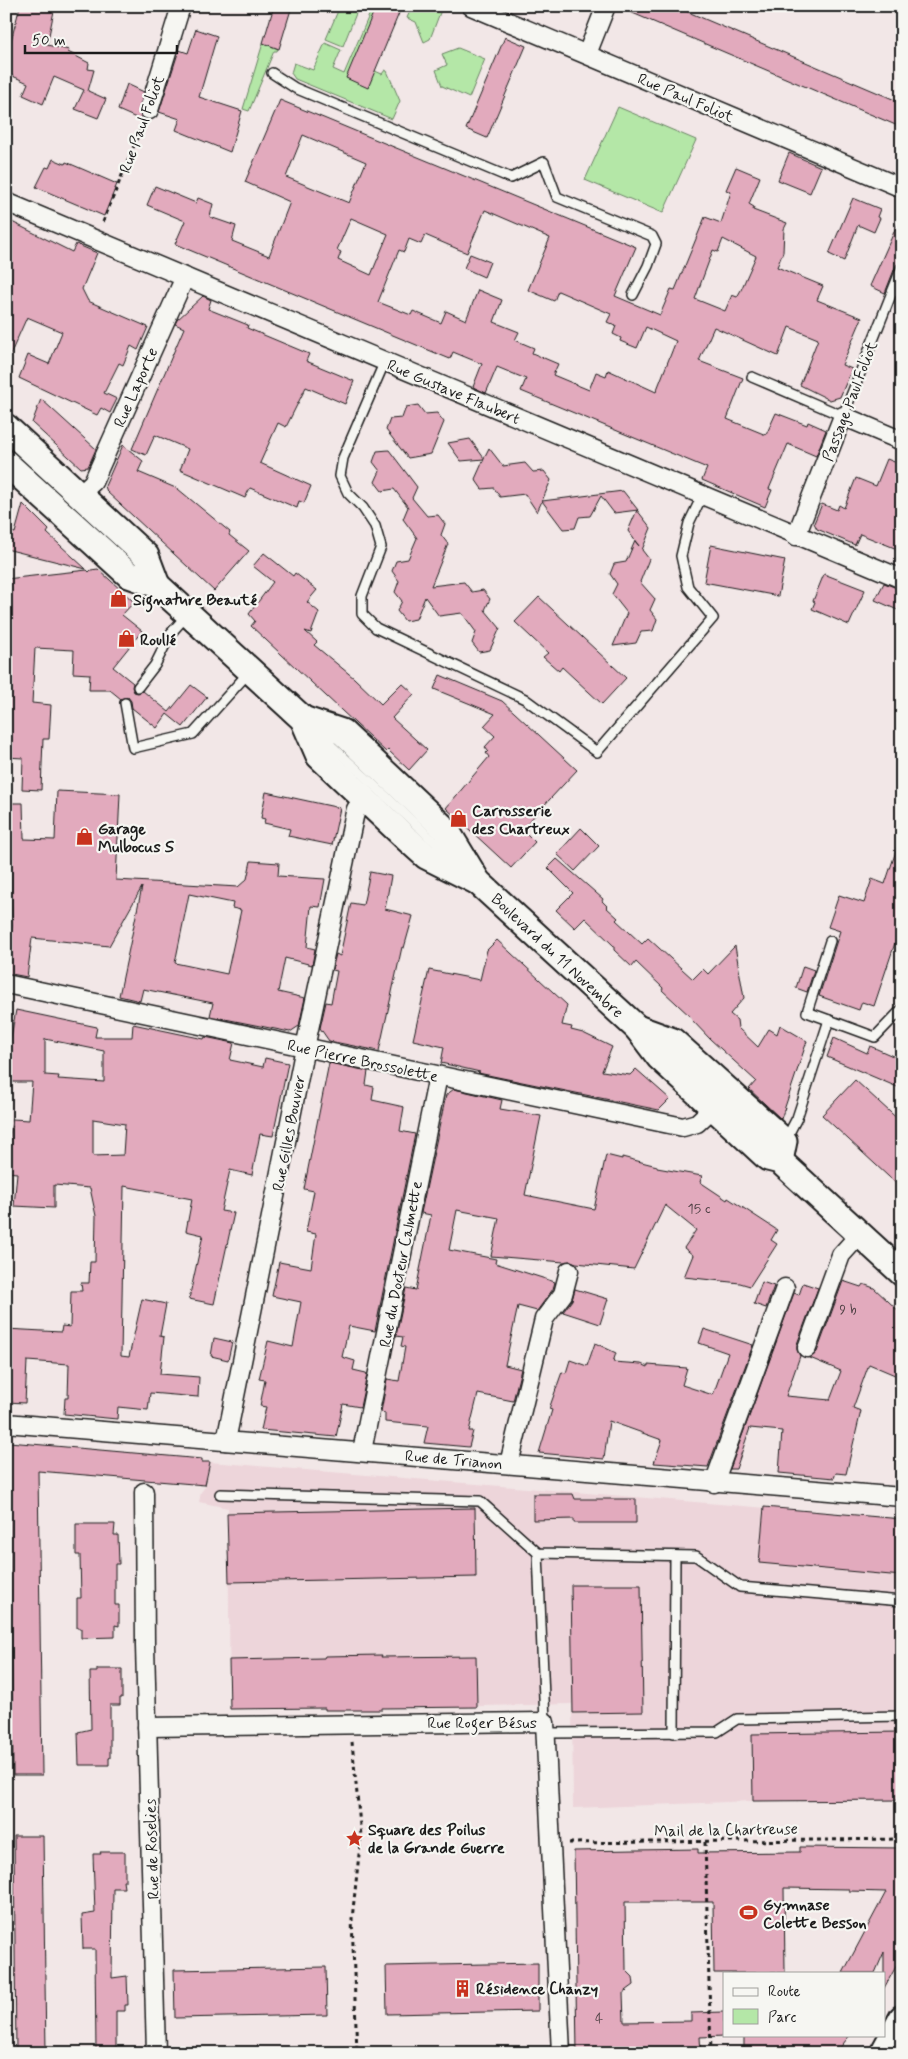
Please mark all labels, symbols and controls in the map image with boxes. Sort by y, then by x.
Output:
scale bar [25,22,178,54]
text: 50 m [32,31,66,51]
street label: Rue Paul Foliot [634,69,737,128]
street label: Rue Paul Foliot [115,72,170,176]
street label: Passage Paul Foliot [818,338,883,465]
street label: Rue Laporte [109,344,163,431]
street label: Rue Gustave Flaubert [384,355,523,430]
shop icon: Signature Beauté [109,589,129,609]
place label: Signature Beauté [133,590,258,613]
shop icon: Roullé [116,629,136,649]
place label: Roullé [140,630,177,651]
place label: Carrosserie des Chartreux [472,801,570,840]
shop icon: Carrosserie des Chartreux [448,809,468,829]
place label: Garage Mulbocus S [98,819,174,858]
shop icon: Garage Mulbocus S [74,827,94,847]
street label: Boulevard du 11 Novembre [486,889,628,1023]
street label: Rue Pierre Brossolette [285,1035,440,1088]
street label: Rue Gilles Bouvier [268,1073,311,1193]
street label: Rue du Docteur Calmette [375,1179,428,1349]
house number: 15 c [687,1200,711,1218]
house number: 9 b [839,1301,857,1319]
street label: Rue de Trianon [404,1446,504,1475]
street label: Rue Roger Bésus [427,1713,537,1735]
street label: Rue de Roselies [140,1798,165,1900]
street label: Mail de la Chartreuse [654,1819,798,1842]
place label: Square des Poilus de la Grande Guerre [368,1820,505,1859]
place icon: Square des Poilus de la Grande Guerre [344,1828,364,1848]
place label: Gymnase Colette Besson [763,1895,866,1934]
sports icon: Gymnase Colette Besson [739,1903,759,1923]
legend [723,1972,886,2036]
building icon: Résidence Chanzy [452,1978,472,1998]
place label: Résidence Chanzy [476,1979,598,2000]
text: Route [768,1982,801,2002]
text: Parc [768,2008,796,2028]
house number: 4 [595,2010,603,2028]

